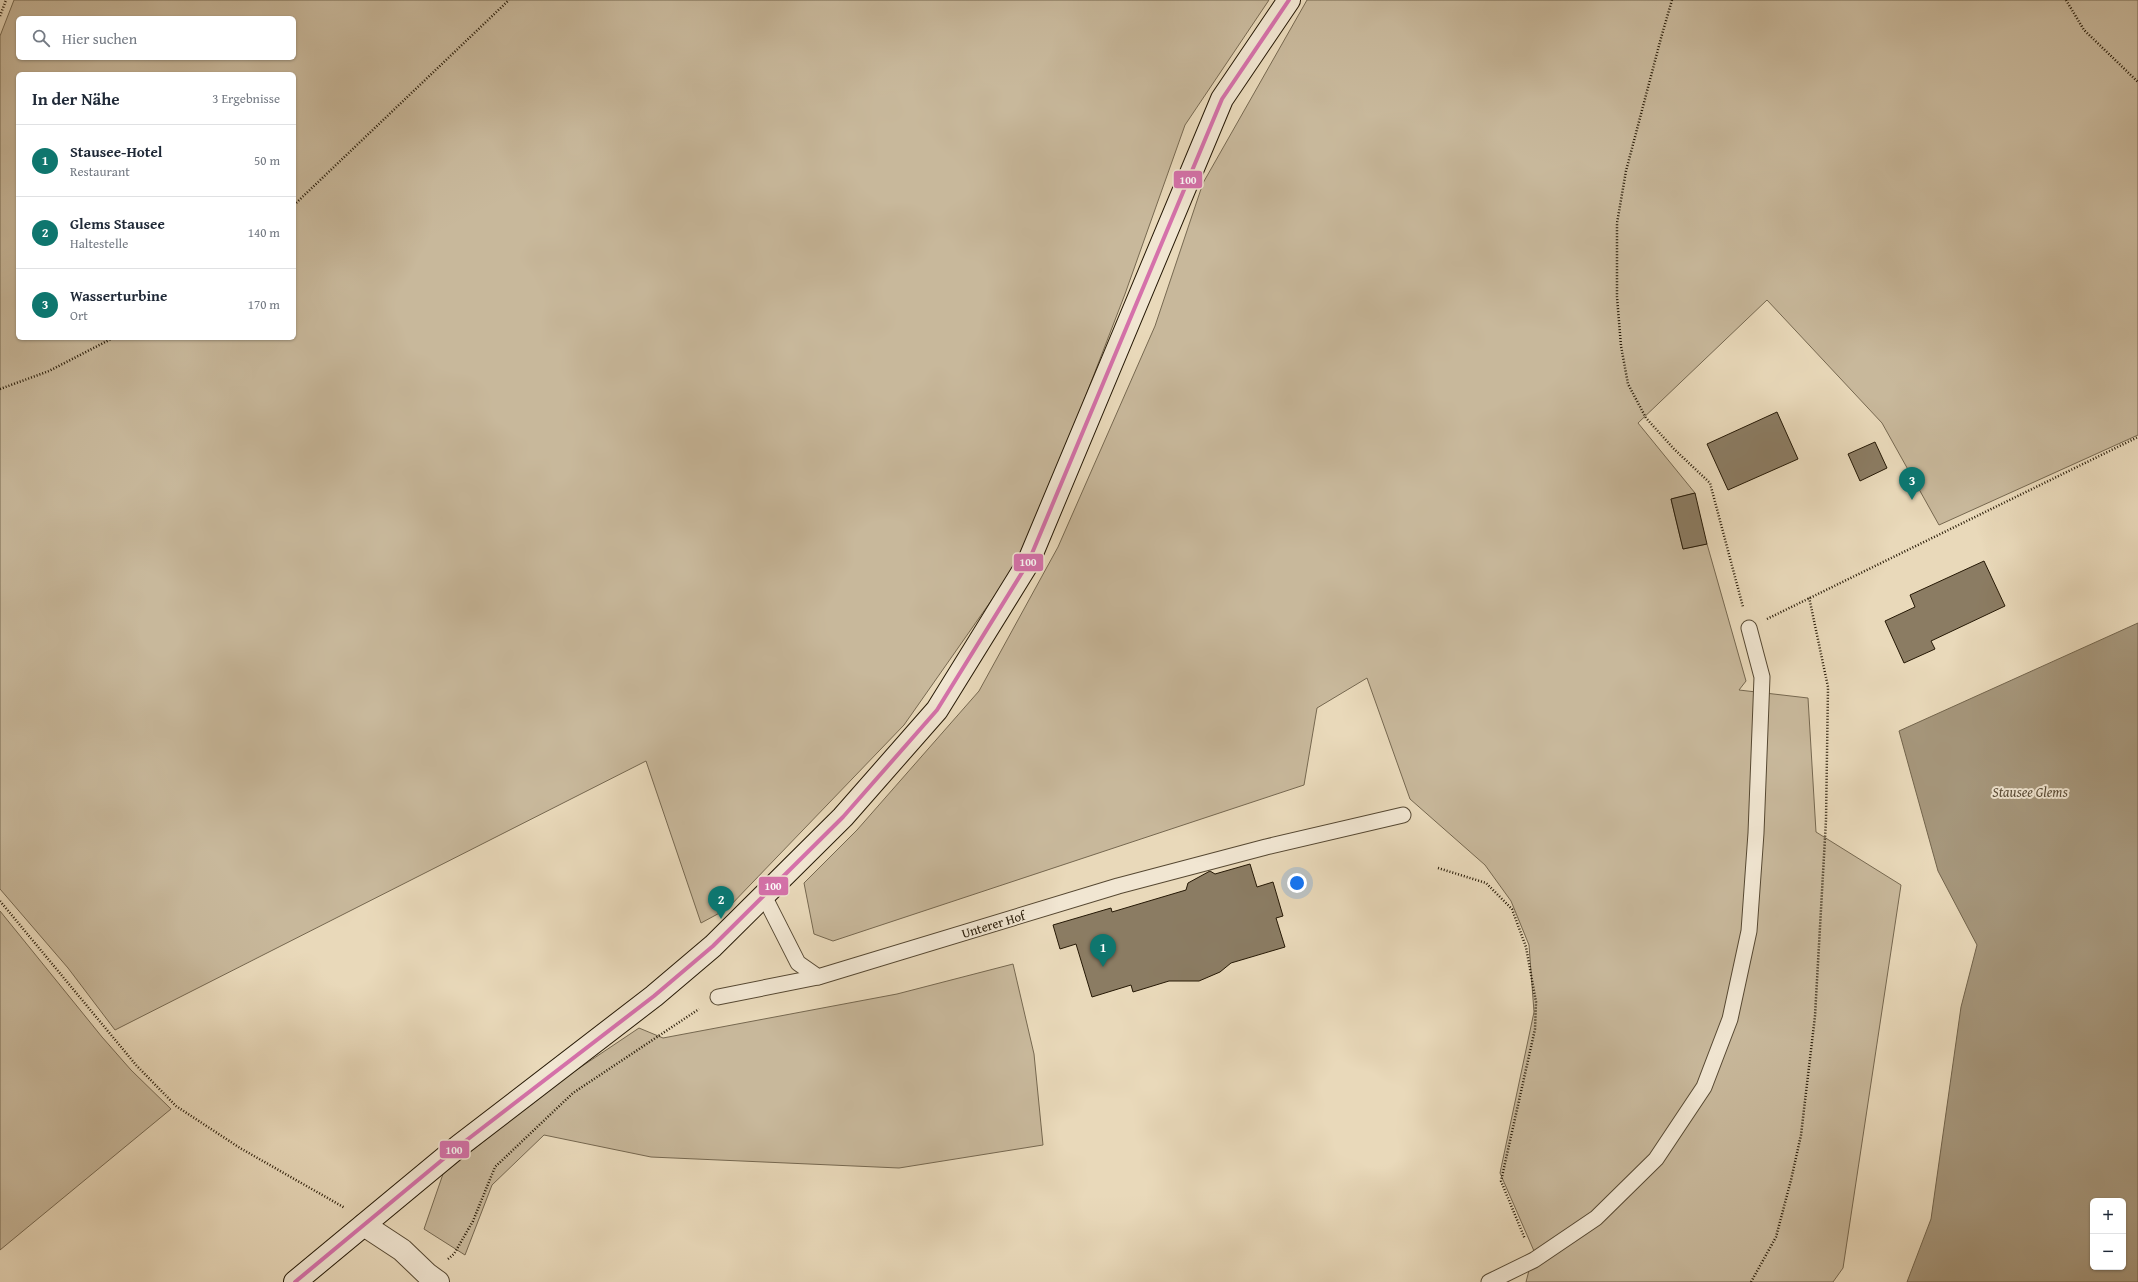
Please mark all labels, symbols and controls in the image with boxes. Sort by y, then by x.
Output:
search box [16,16,296,60]
icon: search [30,27,52,49]
text: Hier suchen [62,28,137,49]
text: In der Nähe [32,86,120,111]
text: 3 Ergebnisse [212,89,280,108]
text: Stausee-Hotel [70,141,163,162]
text: 1 [42,151,48,170]
text: 50 m [254,151,280,170]
text: Restaurant [70,162,130,181]
line badge: 100 [1173,170,1203,189]
text: 100 [1179,172,1197,188]
text: Glems Stausee [70,213,165,234]
text: 2 [42,223,48,242]
text: 140 m [248,223,280,242]
text: Haltestelle [70,234,128,253]
text: Wasserturbine [70,285,167,306]
text: 3 [42,295,48,314]
text: 170 m [248,295,280,314]
text: Ort [70,306,88,325]
pin: 3 [1899,467,1925,500]
line badge: 100 [1013,553,1044,572]
text: 100 [1019,554,1037,570]
water label: Stausee Glems [1992,782,2068,802]
your location [1287,873,1307,893]
line badge: 100 [758,876,789,896]
text: 100 [764,878,782,894]
pin: 2 [708,886,734,919]
street label: Unterer Hof [959,905,1029,943]
pin: 1 [1090,934,1116,967]
line badge: 100 [439,1140,470,1159]
text: 100 [445,1142,463,1158]
map controls [2090,1198,2126,1270]
button: + [2090,1198,2126,1234]
button: − [2090,1234,2126,1270]

